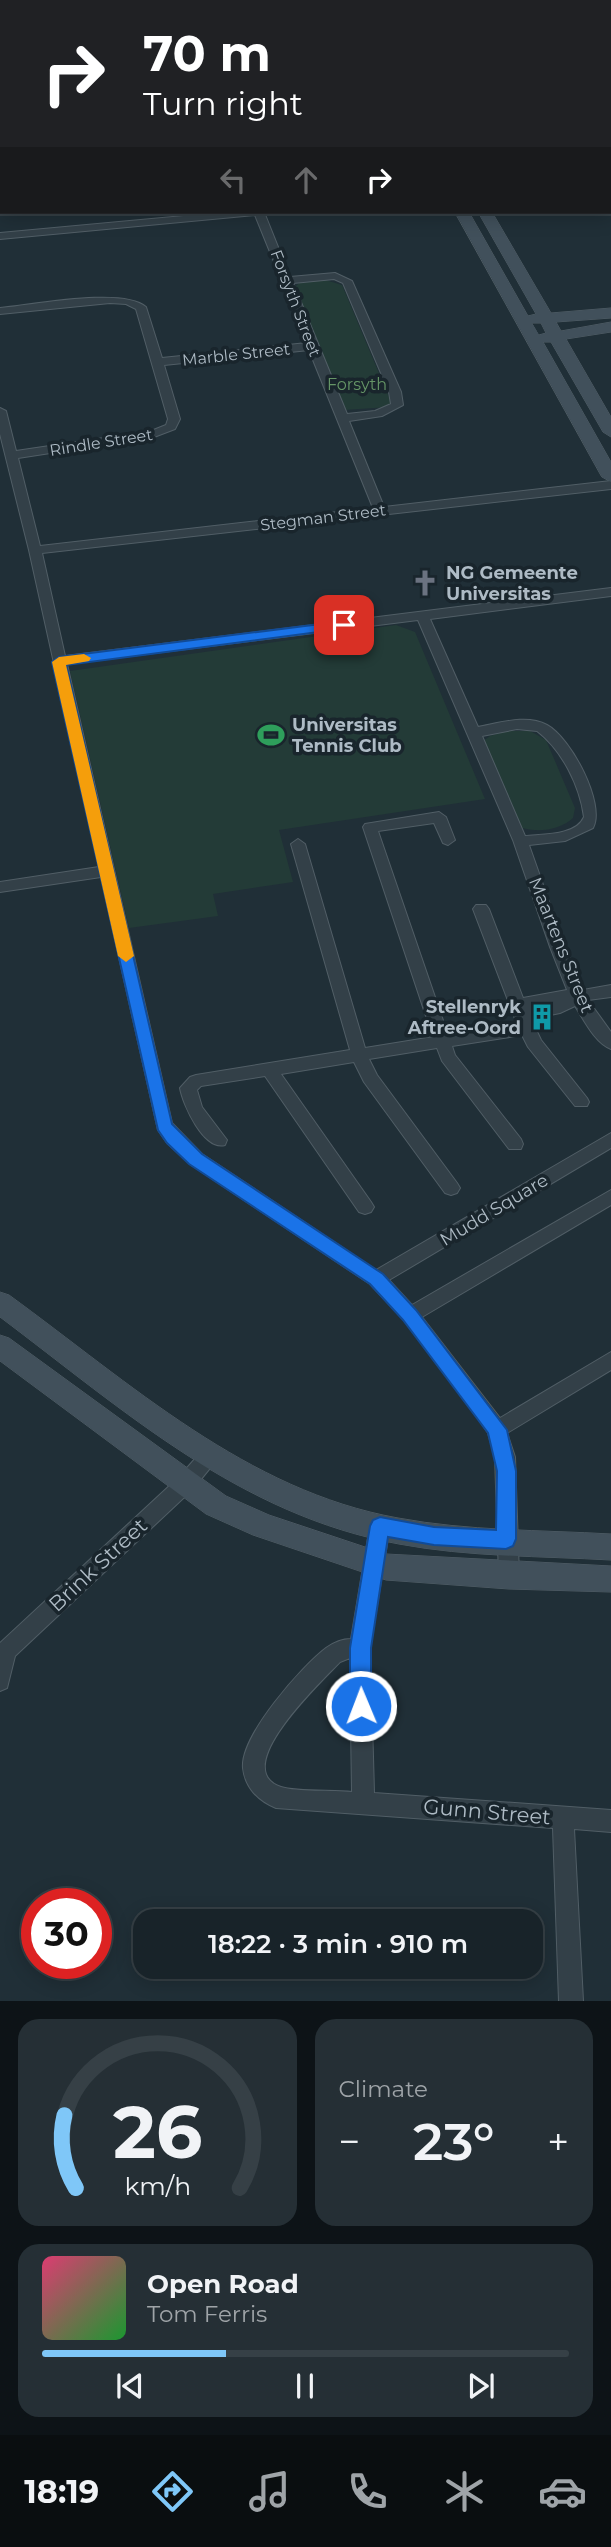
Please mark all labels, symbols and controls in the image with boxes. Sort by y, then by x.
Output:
text: 70 m [143,24,271,83]
icon: right [28,28,119,119]
text: Turn right [143,84,303,123]
icon: left [214,161,252,199]
icon: ahead [287,161,325,199]
icon: right [360,161,398,199]
street label: Forsyth Street [266,247,325,360]
street label: Marble Street [181,339,291,370]
park label: Forsyth [327,375,387,394]
street label: Rindle Street [48,425,154,460]
street label: Stegman Street [259,500,387,535]
place label: NG Gemeente Universitas [446,562,578,605]
church icon: NG Gemeente Universitas [410,568,440,598]
pin [314,595,374,655]
icon: arrive [325,606,363,644]
place label: Universitas Tennis Club [292,714,402,757]
sports icon: Universitas Tennis Club [256,720,286,750]
street label: Maartens Street [524,874,598,1016]
place label: Stellenryk Aftree-Oord [407,996,521,1039]
building icon: Stellenryk Aftree-Oord [527,1002,557,1032]
street label: Mudd Square [436,1169,552,1251]
street label: Brink Street [43,1513,152,1617]
position arrow [324,1669,398,1743]
street label: Gunn Street [422,1793,552,1830]
speed limit sign: 30 [21,1888,112,1979]
text: 18:22 · 3 min · 910 m [208,1928,468,1960]
text: Climate [339,2075,428,2103]
text: 26 [113,2089,202,2177]
text: 23° [413,2110,495,2173]
text: − [339,2118,360,2165]
text: + [547,2118,569,2165]
text: km/h [124,2171,191,2201]
text: Open Road [147,2268,299,2300]
text: Tom Ferris [147,2300,267,2328]
icon: previous [111,2367,149,2405]
icon: pause [286,2367,324,2405]
icon: next [462,2367,500,2405]
icon: directions [148,2467,197,2516]
icon: music [245,2467,294,2516]
icon: phone [343,2467,392,2516]
icon: climate [440,2467,489,2516]
icon: car [538,2467,587,2516]
text: 18:19 [24,2472,99,2511]

